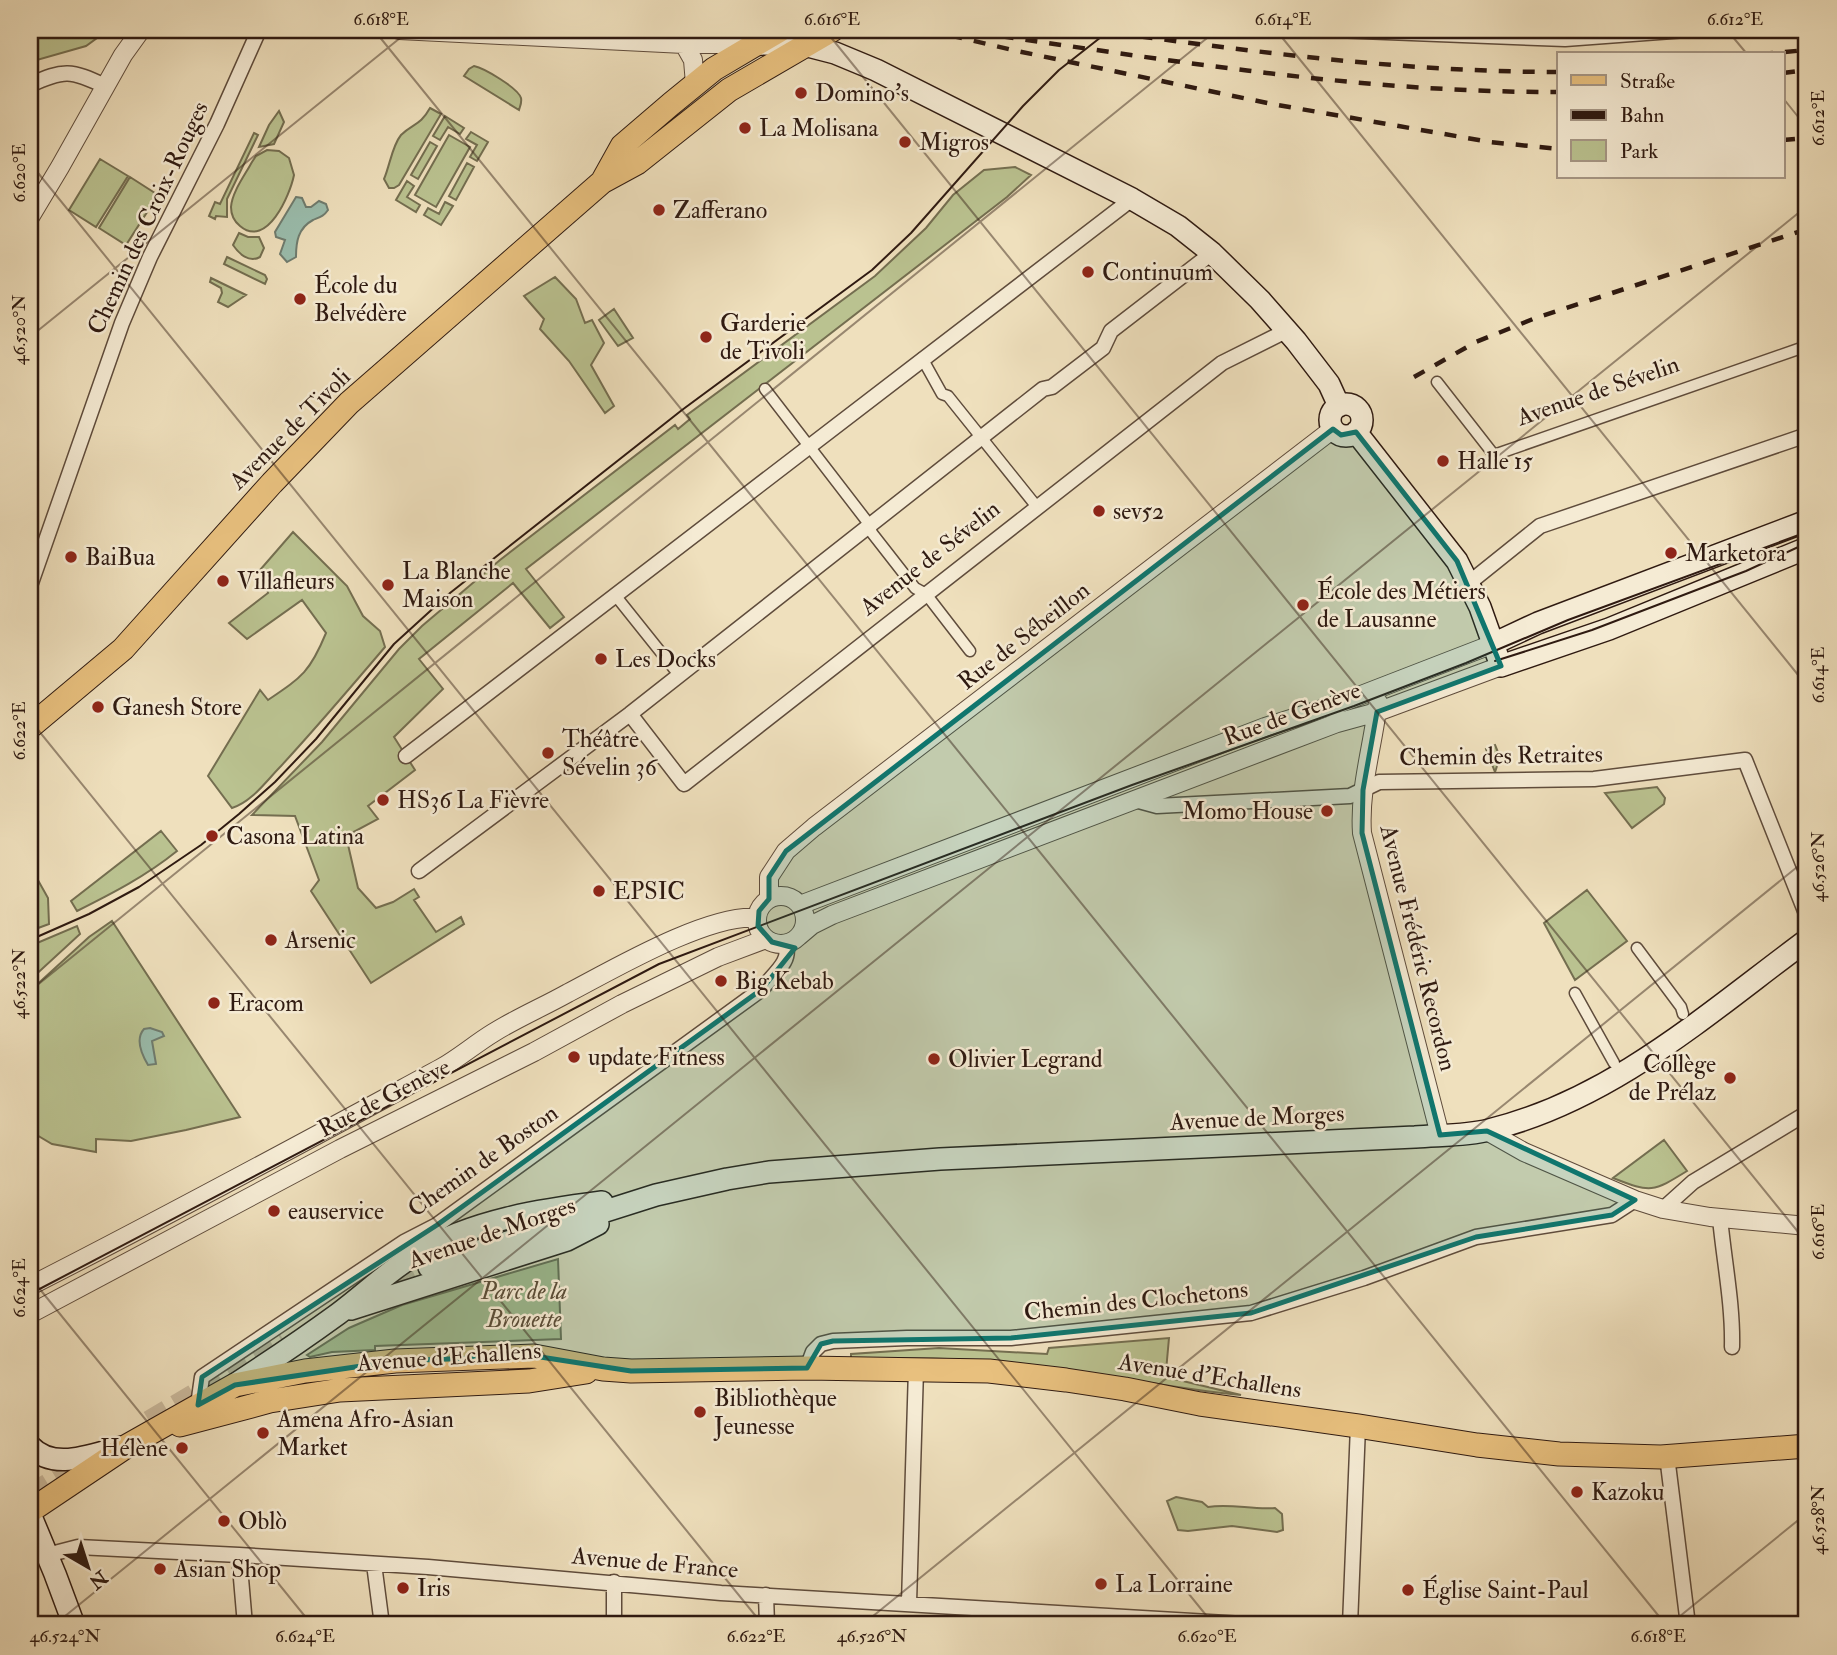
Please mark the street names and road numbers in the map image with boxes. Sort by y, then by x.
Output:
street label: Chemin des Croix-Rouges [80,97,216,339]
street label: Avenue de Sévelin [1512,349,1683,434]
street label: Avenue de Tivoli [222,362,357,497]
street label: Avenue de Sévelin [853,493,1006,623]
street label: Rue de Sébeillon [952,575,1096,697]
street label: Rue de Genève [1219,675,1365,753]
street label: Chemin des Retraites [1399,739,1603,773]
street label: Avenue Frédéric Recordon [1372,821,1464,1074]
street label: Rue de Genève [313,1051,455,1145]
street label: Chemin de Boston [402,1098,564,1224]
street label: Avenue de Morges [1168,1098,1345,1138]
street label: Avenue de Morges [403,1190,580,1276]
street label: Chemin des Clochetons [1022,1274,1250,1328]
street label: Avenue d'Echallens [355,1335,542,1379]
street label: Avenue d'Echallens [1115,1346,1304,1406]
street label: Avenue de France [570,1540,739,1586]

